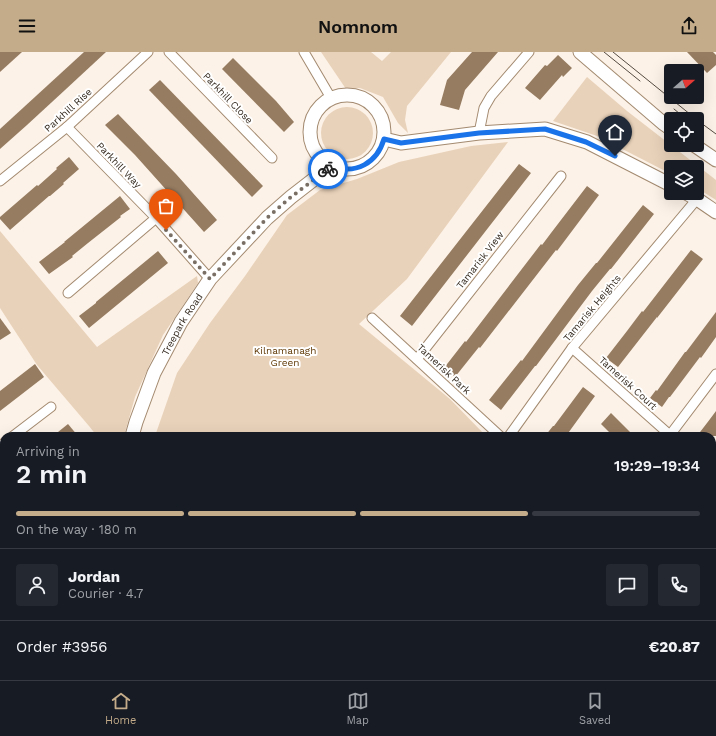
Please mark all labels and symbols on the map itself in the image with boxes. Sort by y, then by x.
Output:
north arrow [664,64,704,104]
street label: Parkhill Close [201,70,255,126]
street label: Parkhill Rise [42,86,94,134]
pin [598,115,632,156]
street label: Parkhill Way [95,140,144,191]
courier [308,149,348,189]
pin [149,189,183,230]
street label: Tamarisk View [454,229,506,291]
street label: Tamarisk Heights [561,273,623,343]
street label: Treepark Road [159,291,204,357]
street label: Tamerisk Park [415,342,473,397]
park label: Kilnamanagh Green [254,345,316,368]
street label: Tamerisk Court [597,354,660,412]

